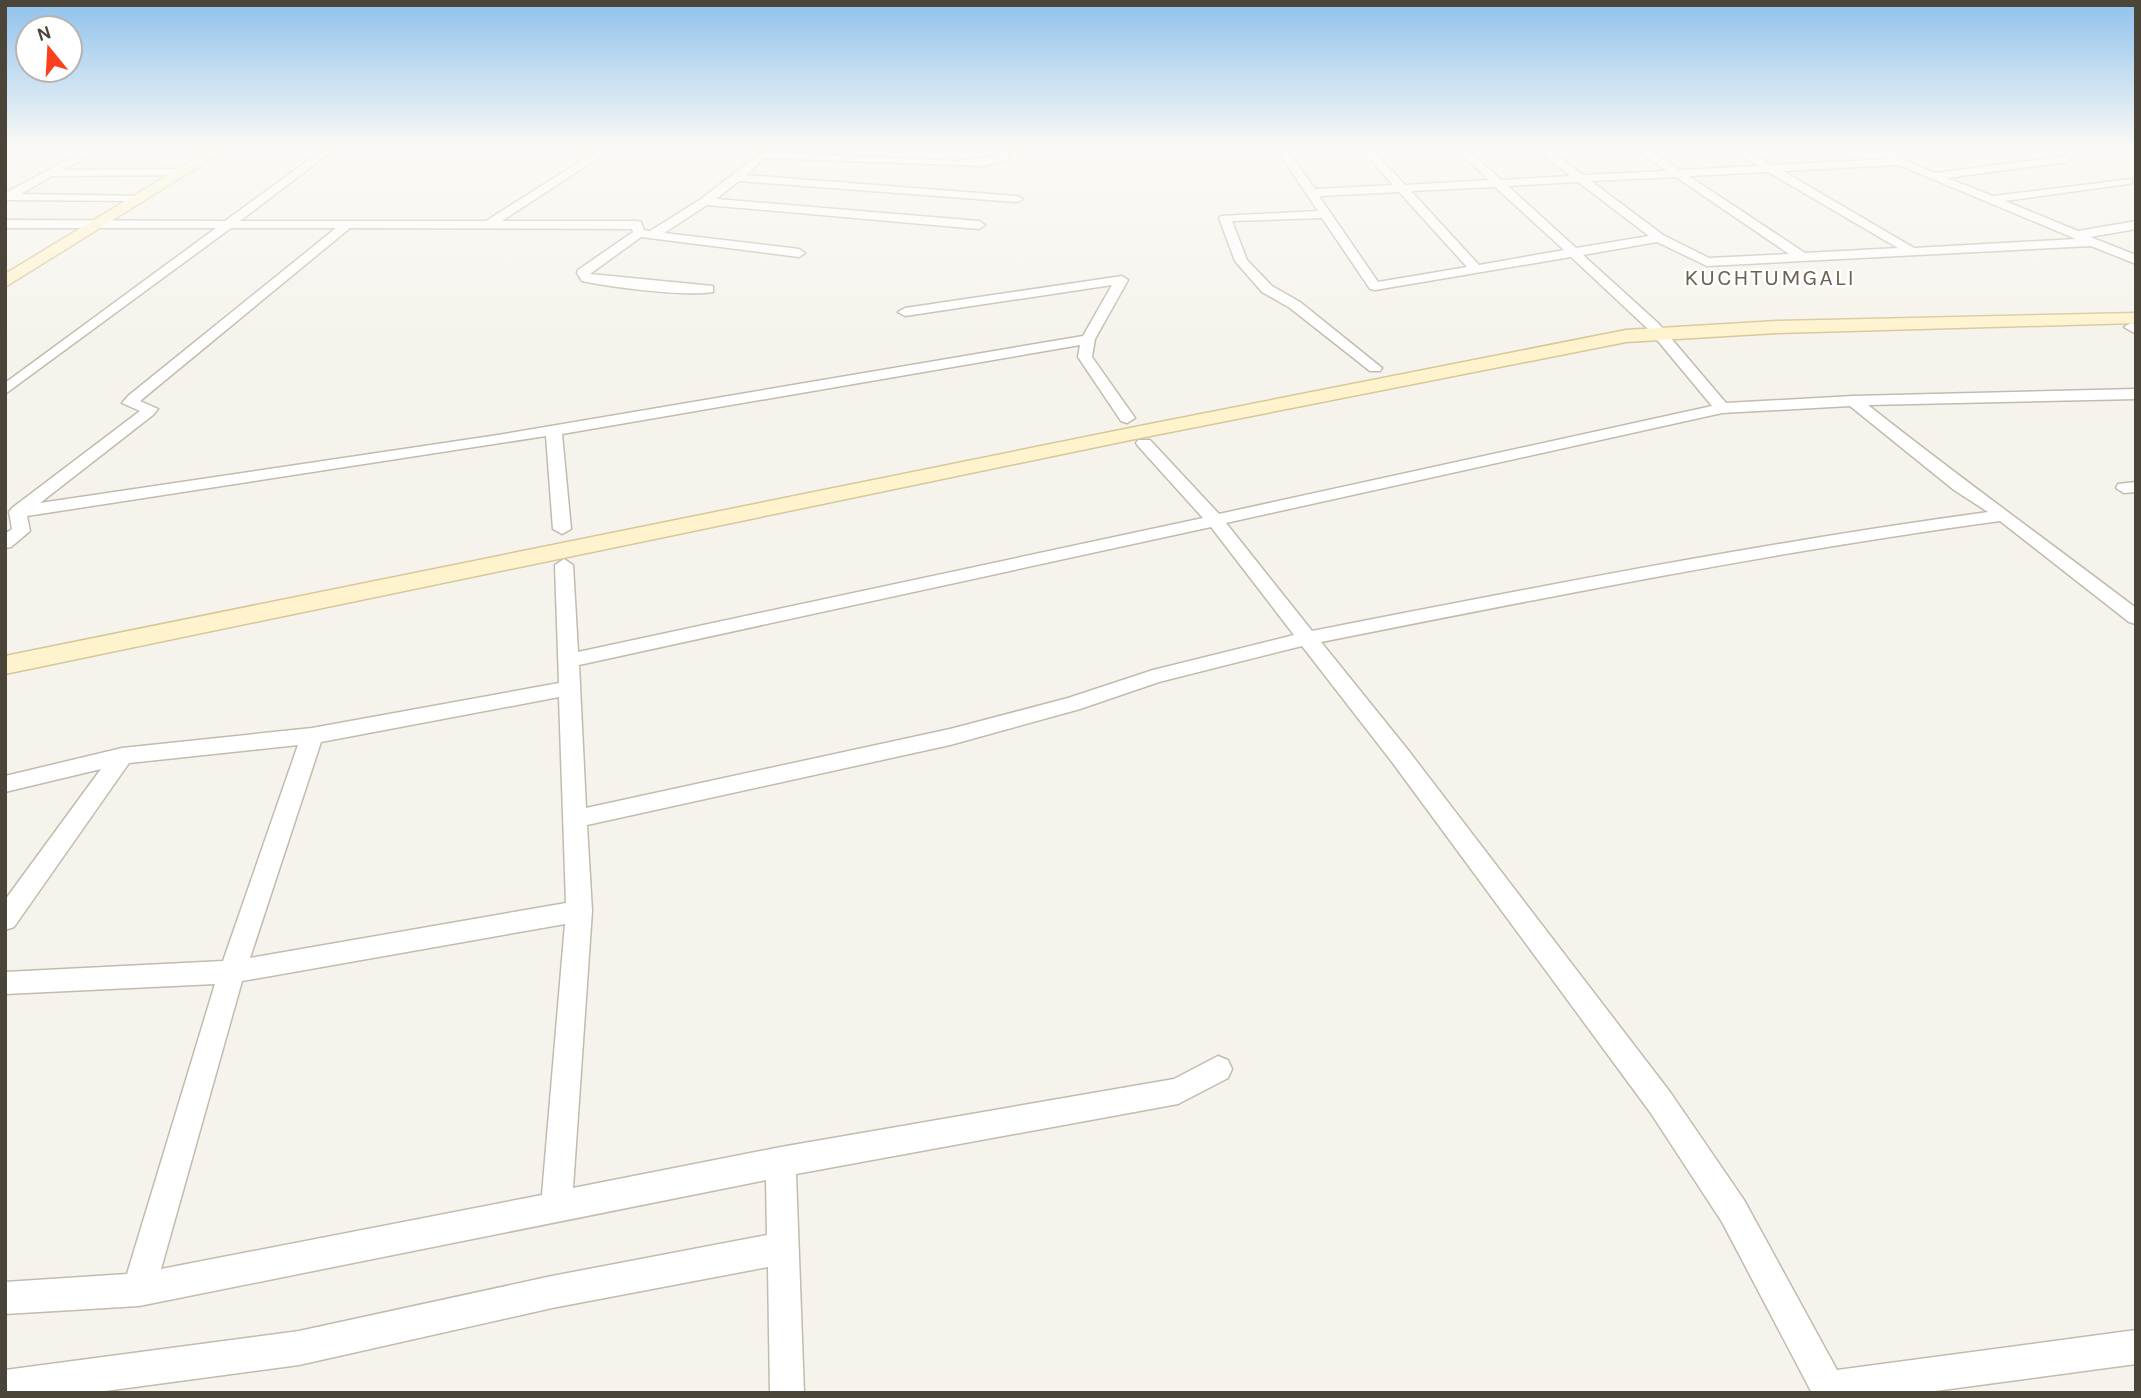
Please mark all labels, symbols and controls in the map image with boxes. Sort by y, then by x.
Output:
north arrow [14,14,84,84]
text: N [34,21,54,46]
district label: KUCHTUMGALI [1684,264,1856,291]

